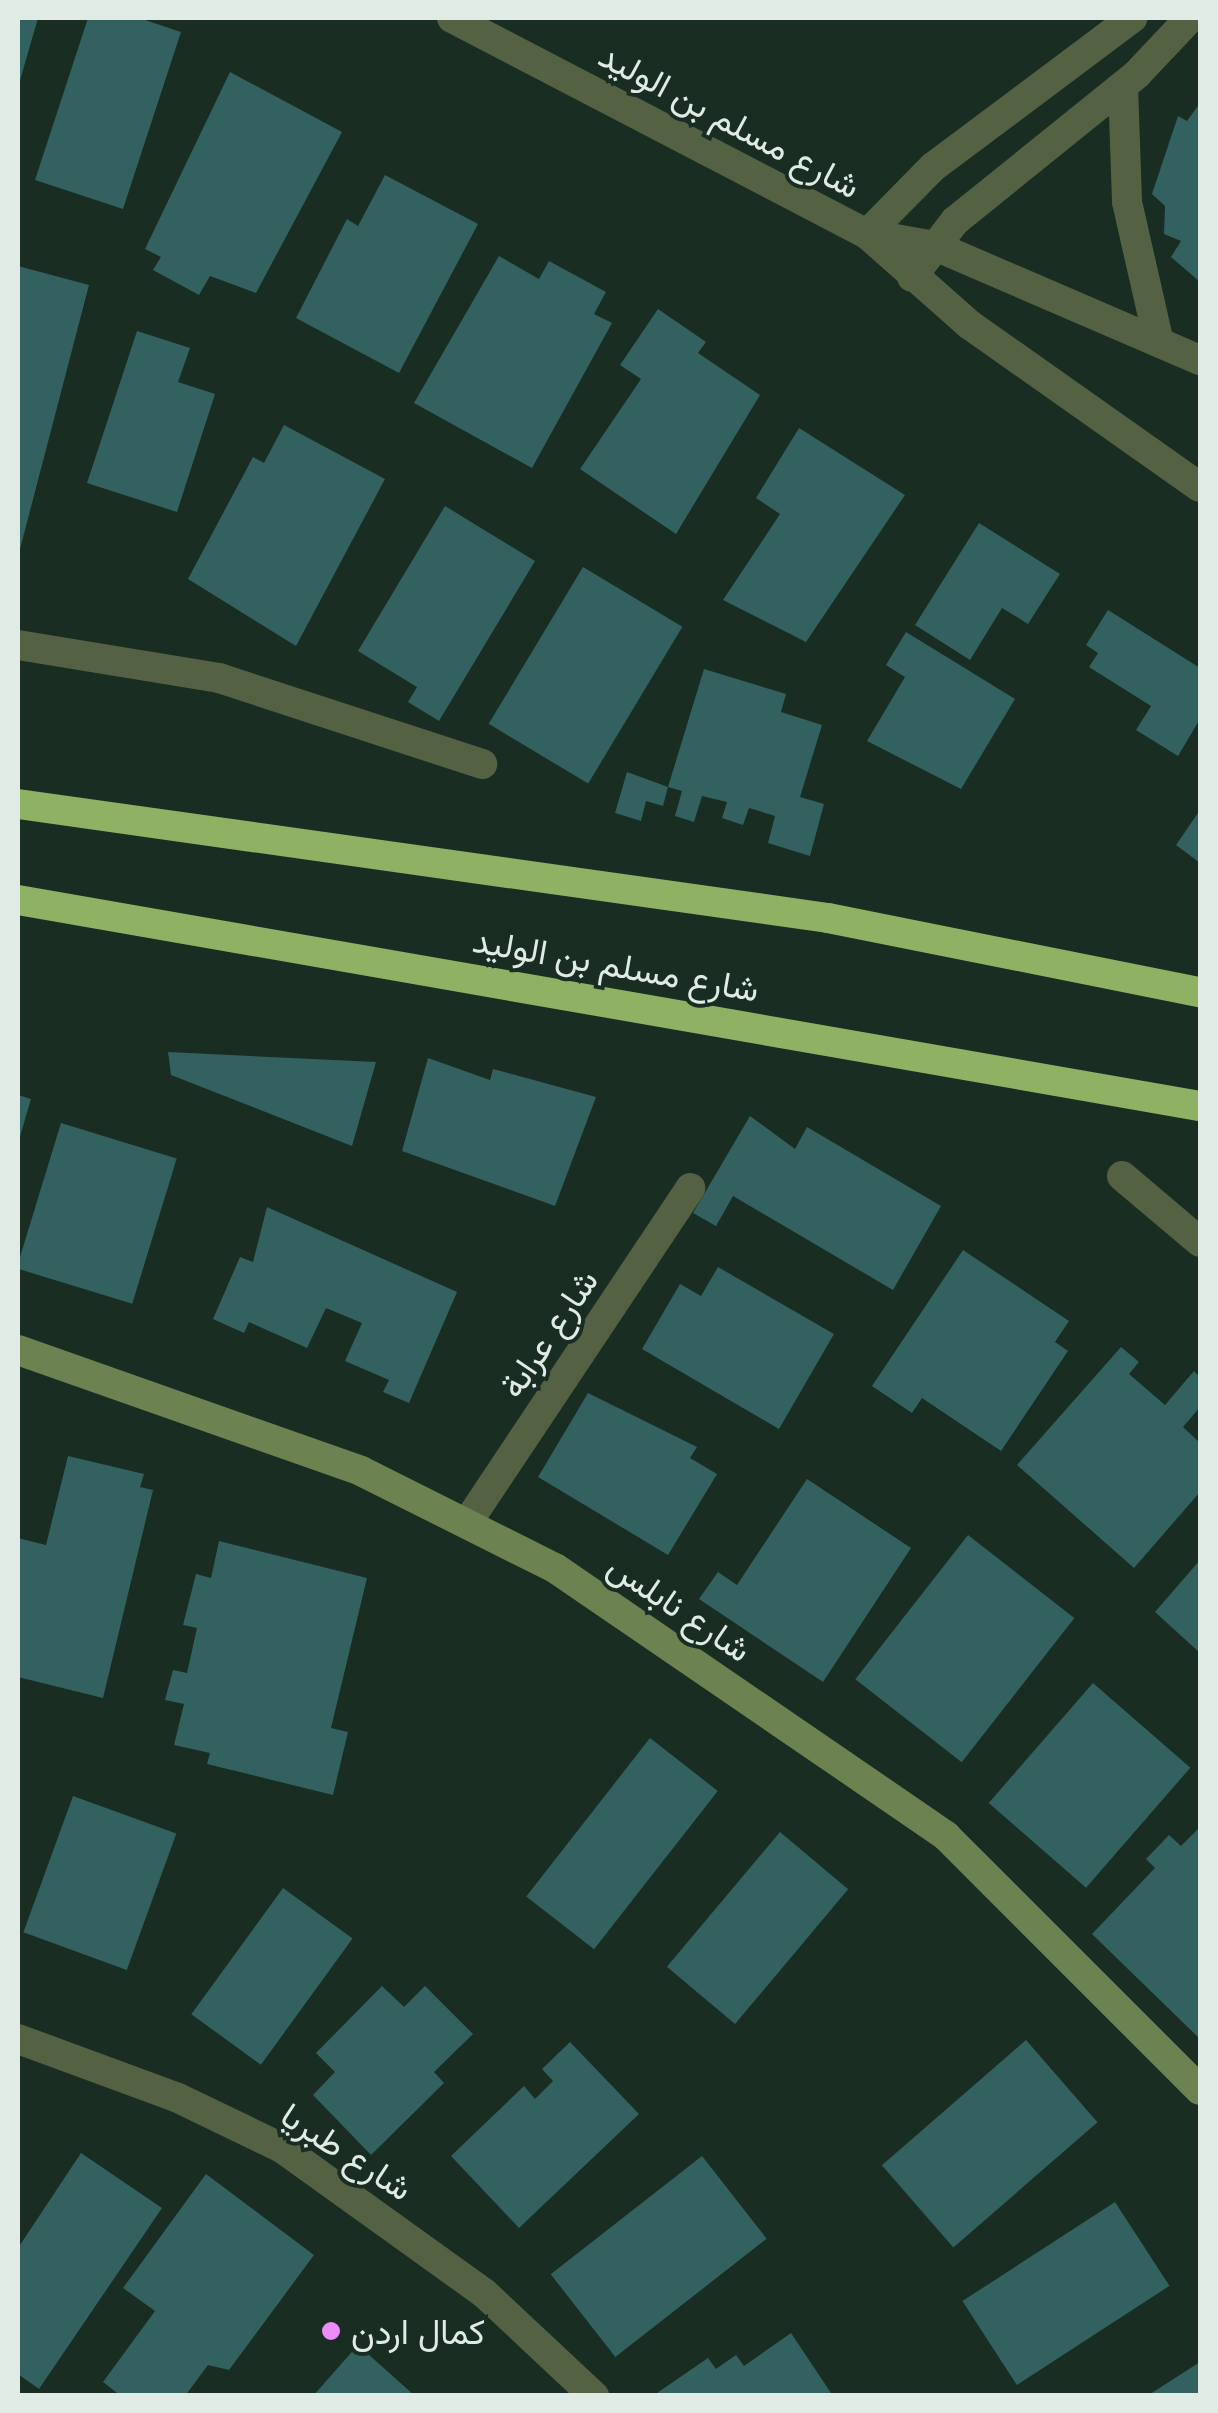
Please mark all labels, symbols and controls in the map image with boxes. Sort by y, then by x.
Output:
street label: شارع مسلم بن الوليد [592,33,868,207]
street label: شارع مسلم بن الوليد [470,918,762,1010]
street label: شارع عرابة [490,1261,606,1405]
street label: شارع نابلس [601,1544,759,1670]
street label: شارع طبريا [273,2093,421,2209]
place label: كمال اردن [351,2310,485,2352]
marker: كمال اردن [320,2320,342,2342]

